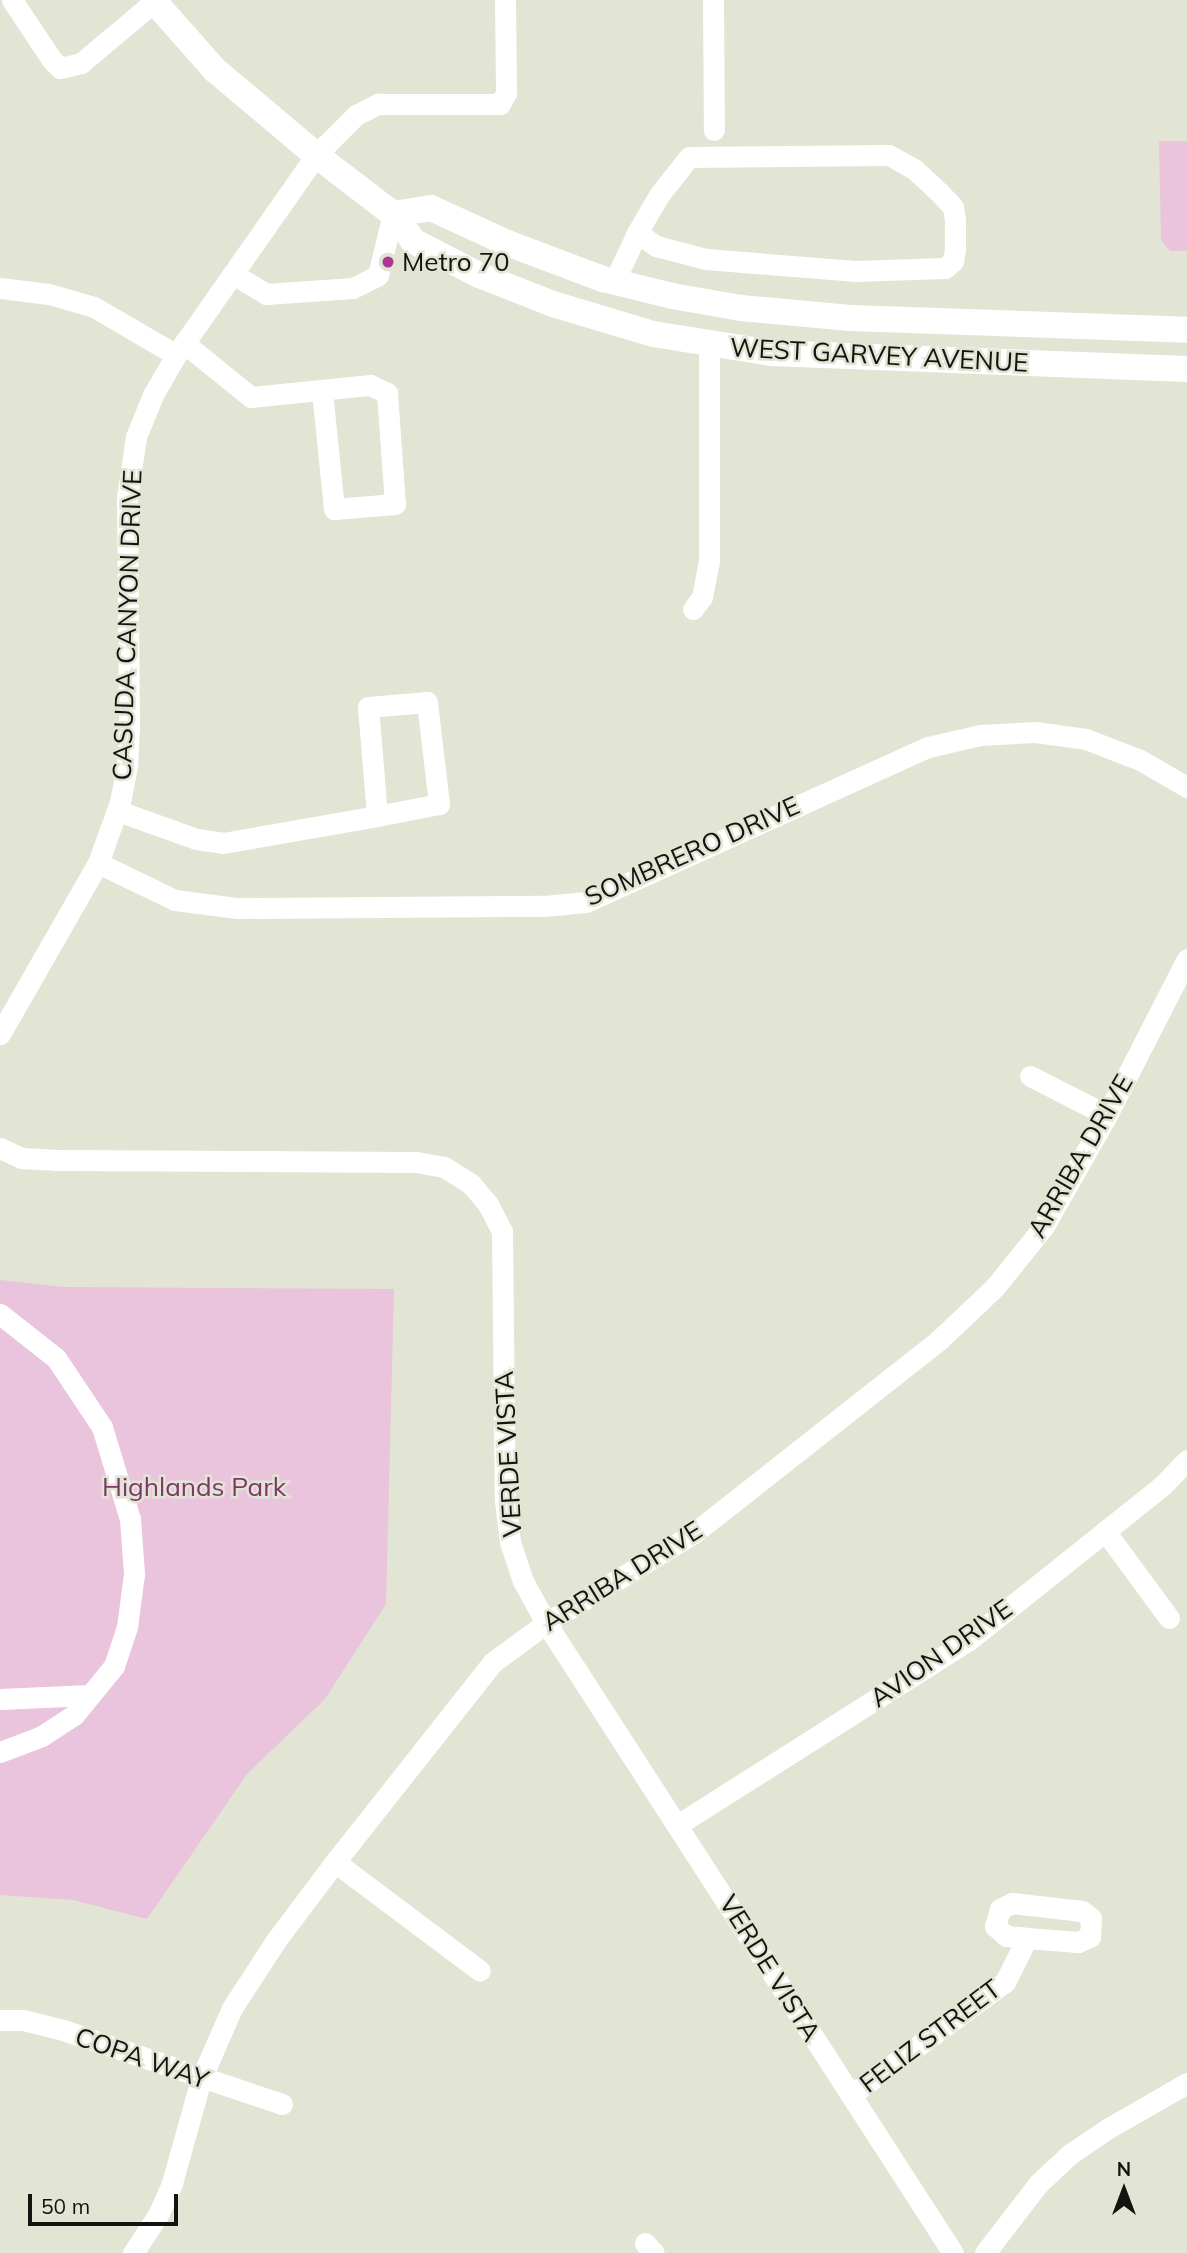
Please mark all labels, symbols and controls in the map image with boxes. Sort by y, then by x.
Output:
place label: Metro 70 [402,246,510,278]
marker: Metro 70 [380,254,396,270]
street label: WEST GARVEY AVENUE [729,332,1029,378]
street label: CASUDA CANYON DRIVE [106,469,148,781]
street label: SOMBRERO DRIVE [580,790,804,912]
street label: ARRIBA DRIVE [1021,1069,1139,1243]
street label: VERDE VISTA [488,1370,528,1538]
park label: Highlands Park [102,1471,286,1503]
street label: ARRIBA DRIVE [536,1514,708,1638]
street label: AVION DRIVE [864,1592,1018,1714]
street label: VERDE VISTA [713,1889,827,2047]
street label: FELIZ STREET [853,1973,1007,2099]
street label: COPA WAY [71,2021,213,2095]
north arrow [1089,2155,1159,2225]
text: N [1117,2157,1131,2181]
scale bar [32,2180,182,2224]
text: 50 m [41,2193,90,2219]

